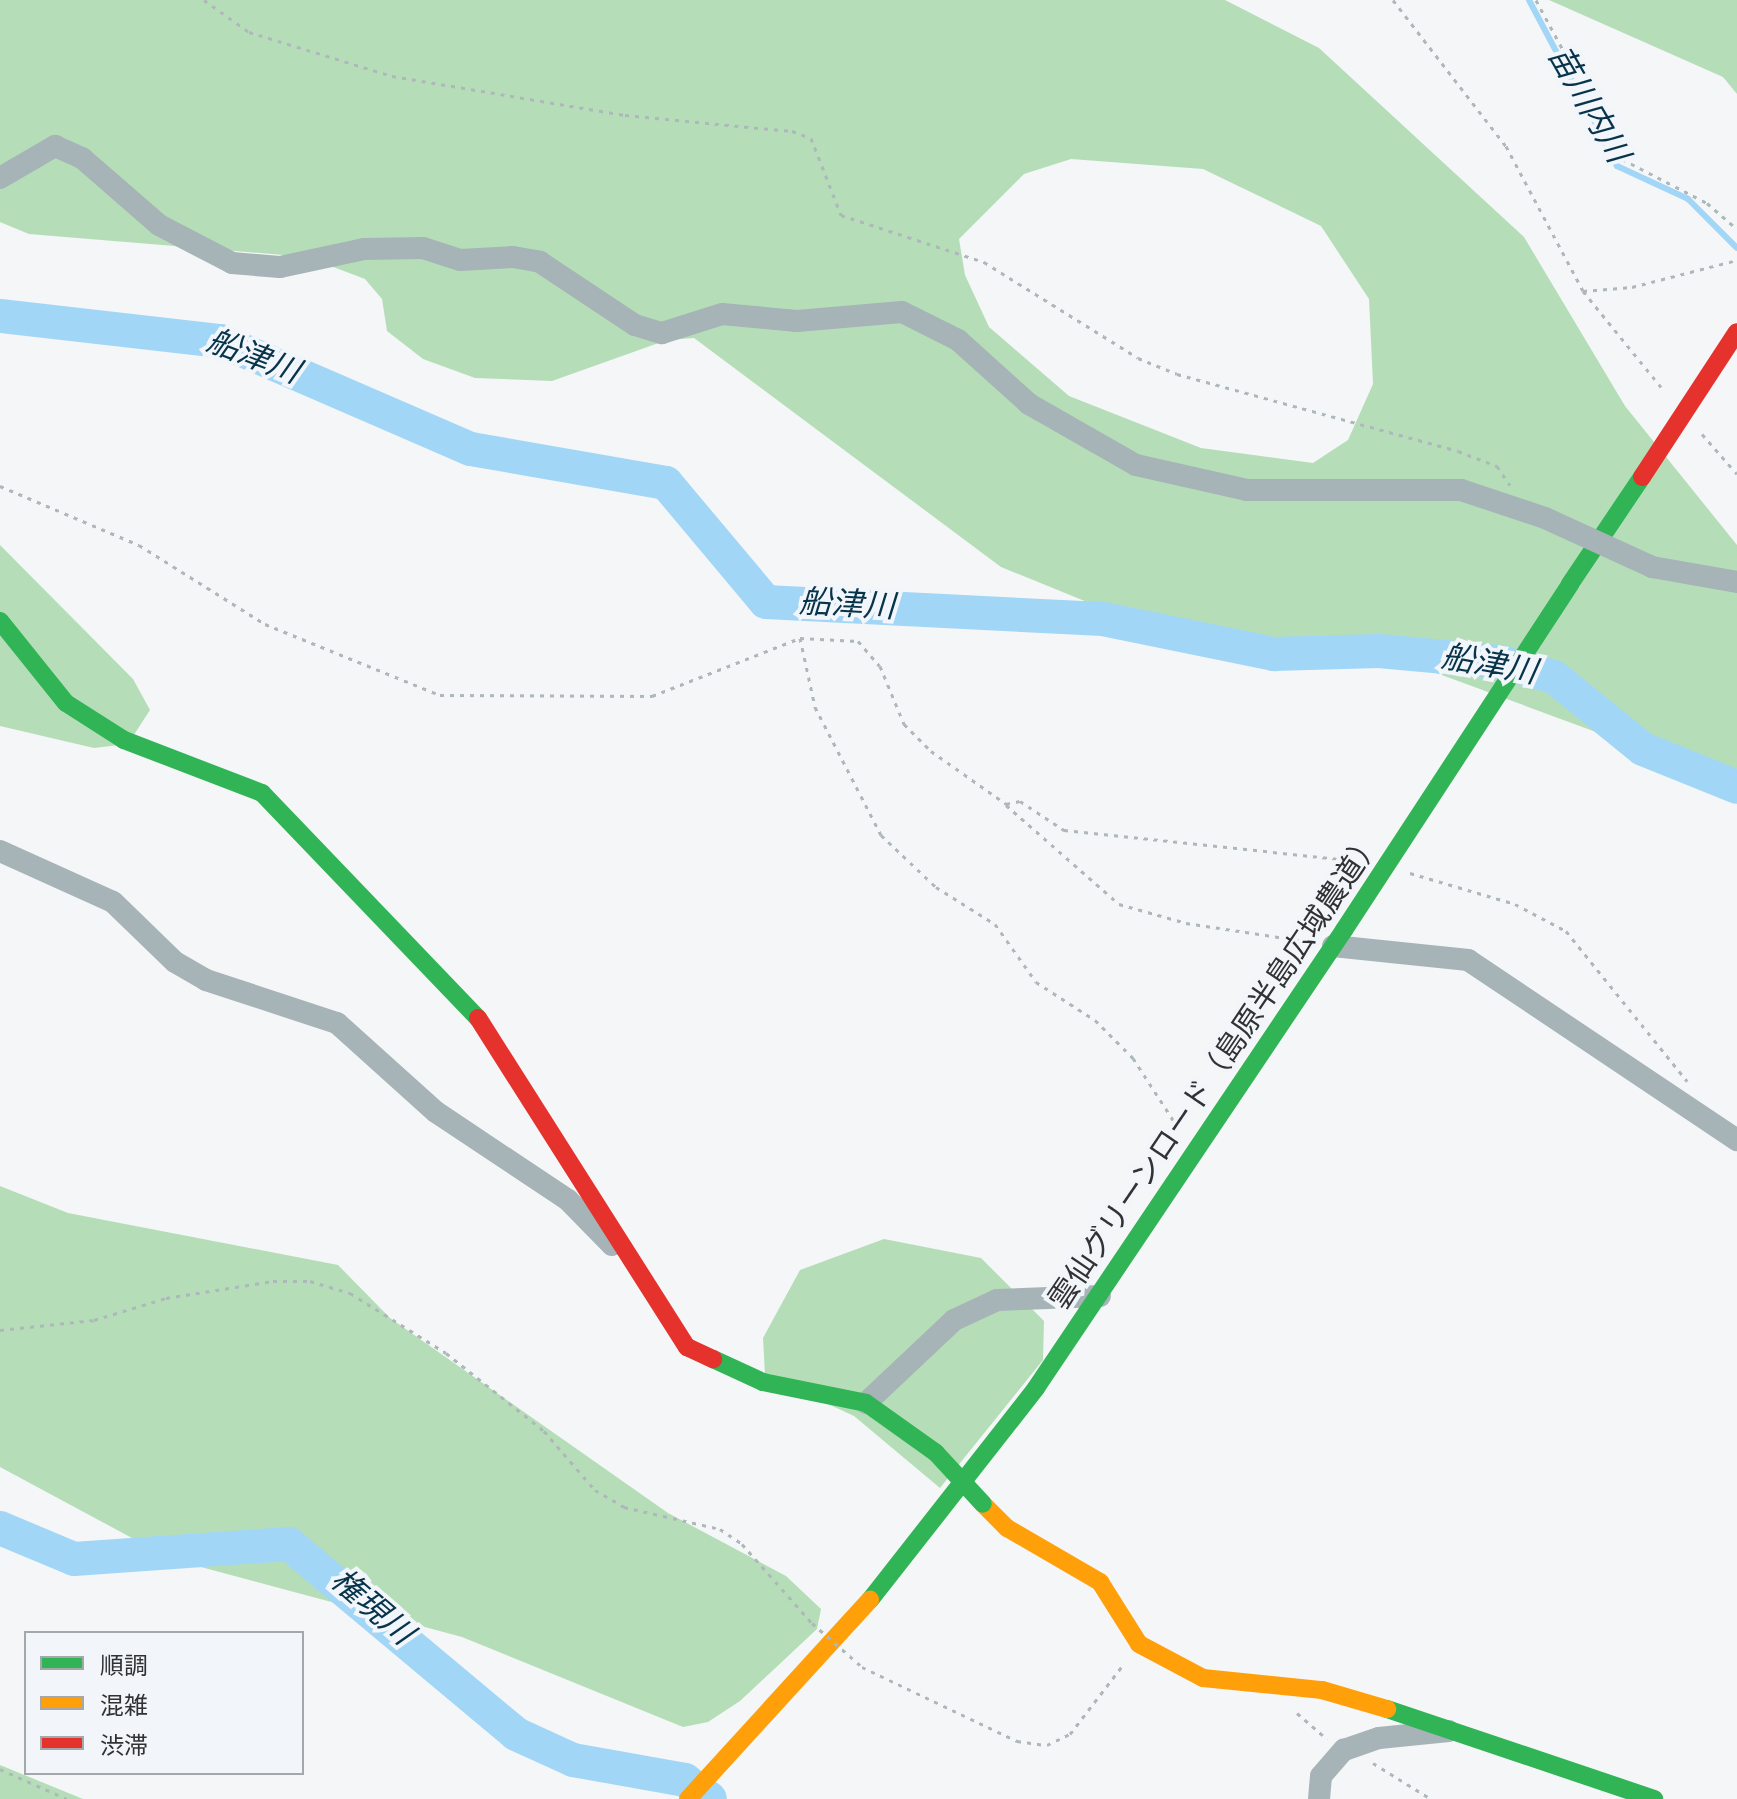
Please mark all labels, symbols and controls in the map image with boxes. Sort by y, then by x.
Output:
water label: 苗川内川 [1538,40,1636,170]
water label: 船津川 [201,323,305,393]
water label: 船津川 [798,584,896,628]
water label: 船津川 [1438,639,1540,693]
street label: 雲仙グリーンロード（島原半島広域農道） [1042,825,1390,1317]
water label: 権現川 [322,1562,420,1654]
legend [24,1631,304,1775]
text: 順調 [100,1652,148,1681]
text: 混雑 [100,1692,148,1721]
text: 渋滞 [100,1732,148,1761]

